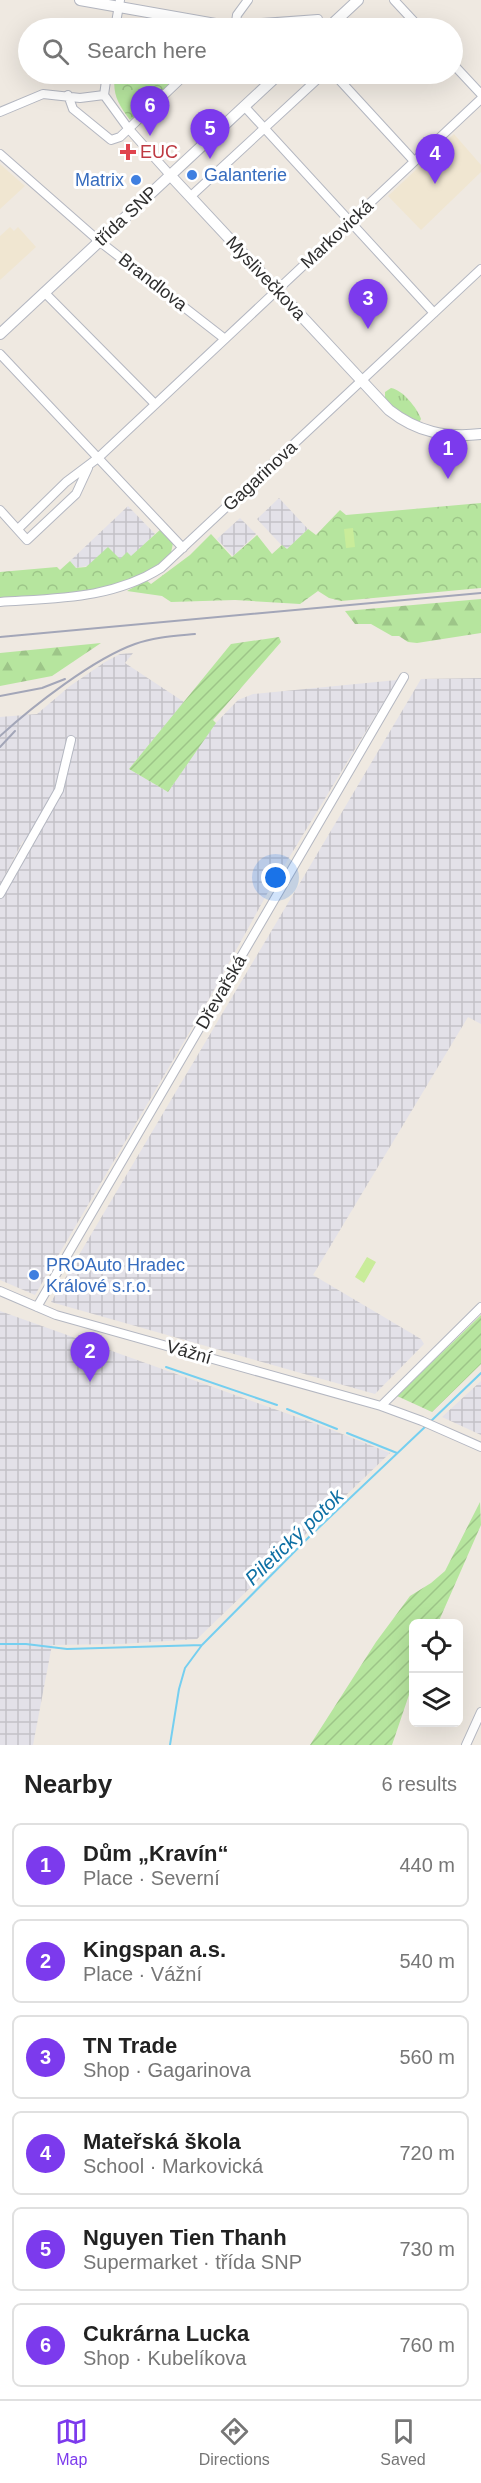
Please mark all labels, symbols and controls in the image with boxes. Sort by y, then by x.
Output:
search box [18,18,463,84]
icon: search [39,35,72,68]
text: Search here [87,38,207,63]
pin: 6 [130,86,170,136]
pin: 5 [190,110,230,159]
pin: 4 [416,134,454,184]
place label: EUC [140,142,178,162]
marker: EUC [121,145,135,159]
place label: Galanterie [204,165,287,185]
marker: Galanterie [185,168,199,182]
place label: Matrix [75,170,124,190]
marker: Matrix [129,173,143,187]
street label: třída SNP [91,182,161,250]
street label: Markovická [297,195,378,272]
street label: Myslivečkova [222,232,310,325]
street label: Brandlova [115,249,192,315]
pin: 3 [348,280,388,329]
pin: 1 [428,430,468,479]
street label: Gagarinova [219,436,302,515]
your location [261,863,290,892]
street label: Dřevařská [192,951,251,1033]
place label: PROAuto Hradec Králové s.r.o. [46,1255,185,1296]
marker: PROAuto Hradec Králové s.r.o. [27,1268,41,1282]
pin: 2 [70,1332,110,1382]
street label: Vážní [164,1336,214,1368]
water label: Piletický potok [240,1484,348,1589]
map controls [409,1619,463,1727]
button: locate [409,1619,463,1673]
button: layers [409,1673,463,1727]
text: Nearby [24,1769,112,1799]
text: 6 results [381,1773,457,1795]
text: Dům „Kravín“ [83,1841,228,1866]
text: 1 [40,1854,51,1876]
text: 440 m [399,1854,455,1876]
text: Place · Severní [83,1867,220,1889]
text: Kingspan a.s. [83,1937,226,1962]
text: 2 [40,1950,51,1972]
text: 540 m [399,1950,455,1972]
text: Place · Vážní [83,1963,202,1985]
text: TN Trade [83,2033,177,2058]
text: 3 [40,2046,51,2068]
text: 560 m [399,2046,455,2068]
text: Shop · Gagarinova [83,2059,251,2081]
text: Mateřská škola [83,2129,241,2154]
text: 4 [40,2142,51,2164]
text: 720 m [399,2142,455,2164]
text: School · Markovická [83,2155,263,2177]
text: Nguyen Tien Thanh [83,2225,287,2250]
text: 5 [40,2238,51,2260]
text: 730 m [399,2238,455,2260]
text: Supermarket · třída SNP [83,2251,302,2273]
text: Cukrárna Lucka [83,2321,249,2346]
text: 6 [40,2334,51,2356]
text: 760 m [399,2334,455,2356]
text: Shop · Kubelíkova [83,2347,246,2369]
tab: Map [55,2415,88,2469]
tab: Directions [199,2415,270,2469]
tab: Saved [380,2415,426,2469]

